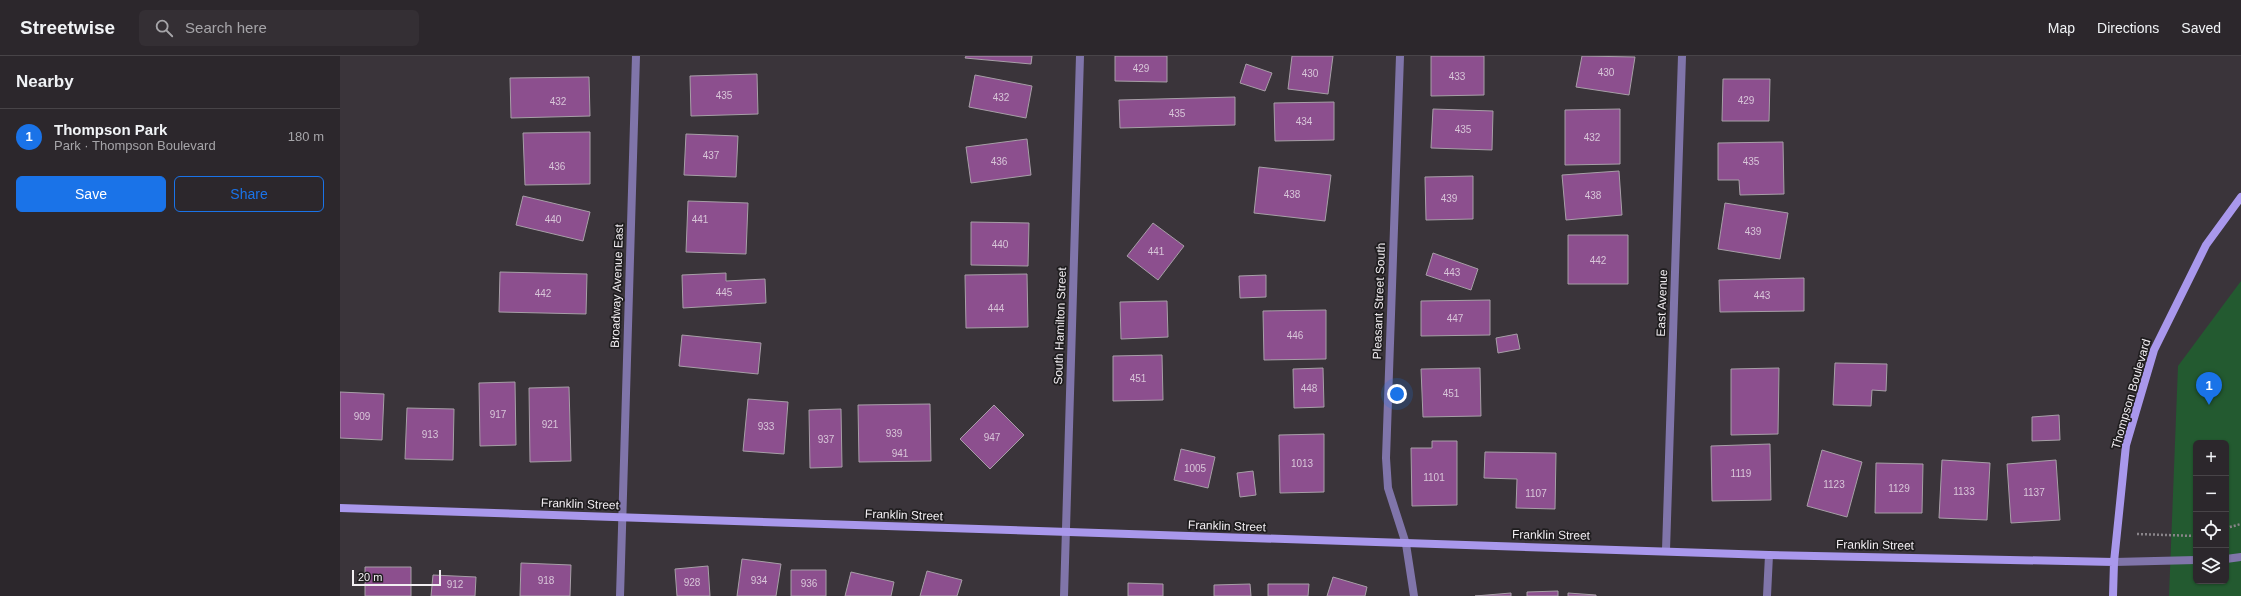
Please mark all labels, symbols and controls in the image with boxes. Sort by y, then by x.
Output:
search box [139,10,419,46]
text: Streetwise [20,17,115,38]
icon: search [153,17,175,39]
text: Search here [185,19,267,36]
text: Map [2048,20,2075,36]
text: Directions [2097,20,2159,36]
text: Saved [2181,20,2221,36]
house number: 429 [1133,63,1150,74]
house number: 430 [1598,67,1615,78]
house number: 430 [1302,68,1319,79]
house number: 433 [1449,71,1466,82]
text: Nearby [16,72,74,91]
house number: 435 [716,90,733,101]
house number: 432 [993,92,1010,103]
house number: 429 [1738,95,1755,106]
house number: 432 [550,96,567,107]
house number: 435 [1169,108,1186,119]
house number: 434 [1296,116,1313,127]
text: Thompson Park [54,121,167,138]
house number: 435 [1455,124,1472,135]
text: 1 [25,129,33,144]
text: 180 m [288,129,324,144]
house number: 432 [1584,132,1601,143]
text: Park · Thompson Boulevard [54,138,216,153]
house number: 437 [703,150,720,161]
house number: 436 [991,156,1008,167]
house number: 435 [1743,156,1760,167]
house number: 436 [549,161,566,172]
button: Save [16,176,166,212]
button: Share [174,176,324,212]
house number: 438 [1284,189,1301,200]
house number: 438 [1585,190,1602,201]
house number: 439 [1441,193,1458,204]
house number: 440 [545,214,562,225]
house number: 441 [692,214,709,225]
street label: Broadway Avenue East [608,223,626,348]
house number: 439 [1745,226,1762,237]
house number: 440 [992,239,1009,250]
street label: Pleasant Street South [1370,242,1388,360]
house number: 441 [1148,246,1165,257]
house number: 442 [1590,255,1607,266]
street label: South Hamilton Street [1051,266,1069,385]
house number: 443 [1444,267,1461,278]
street label: East Avenue [1654,269,1670,337]
house number: 445 [716,287,733,298]
house number: 442 [535,288,552,299]
house number: 443 [1754,290,1771,301]
house number: 444 [988,303,1005,314]
house number: 447 [1447,313,1464,324]
house number: 446 [1287,330,1304,341]
street label: Thompson Boulevard [2109,337,2153,451]
pin: 1 [2196,372,2222,405]
house number: 451 [1130,373,1147,384]
house number: 448 [1301,383,1318,394]
your location [1387,384,1407,404]
house number: 451 [1443,388,1460,399]
house number: 917 [490,409,507,420]
house number: 909 [354,411,371,422]
house number: 921 [542,419,559,430]
house number: 933 [758,421,775,432]
house number: 939 [886,428,903,439]
house number: 913 [422,429,439,440]
house number: 947 [984,432,1001,443]
house number: 937 [818,434,835,445]
map controls [2193,440,2229,584]
button: + [2193,440,2229,476]
house number: 941 [892,448,909,459]
house number: 1013 [1291,458,1314,469]
house number: 1005 [1184,463,1207,474]
house number: 1119 [1731,468,1752,479]
house number: 1101 [1423,472,1445,483]
button: − [2193,476,2229,512]
house number: 1123 [1823,479,1845,490]
house number: 1129 [1888,483,1910,494]
house number: 1133 [1953,486,1975,497]
house number: 1137 [2023,487,2045,498]
house number: 1107 [1525,488,1547,499]
street label: Franklin Street [541,496,620,512]
street label: Franklin Street [865,507,944,523]
button: locate [2193,512,2229,548]
street label: Franklin Street [1188,518,1267,534]
street label: Franklin Street [1512,527,1591,543]
street label: Franklin Street [1836,537,1915,553]
button: layers [2193,548,2229,584]
scale bar [352,568,441,587]
text: 20 m [358,571,382,583]
house number: 918 [538,575,555,586]
house number: 934 [751,575,768,586]
house number: 928 [684,577,701,588]
house number: 936 [801,578,818,589]
house number: 912 [447,579,464,590]

